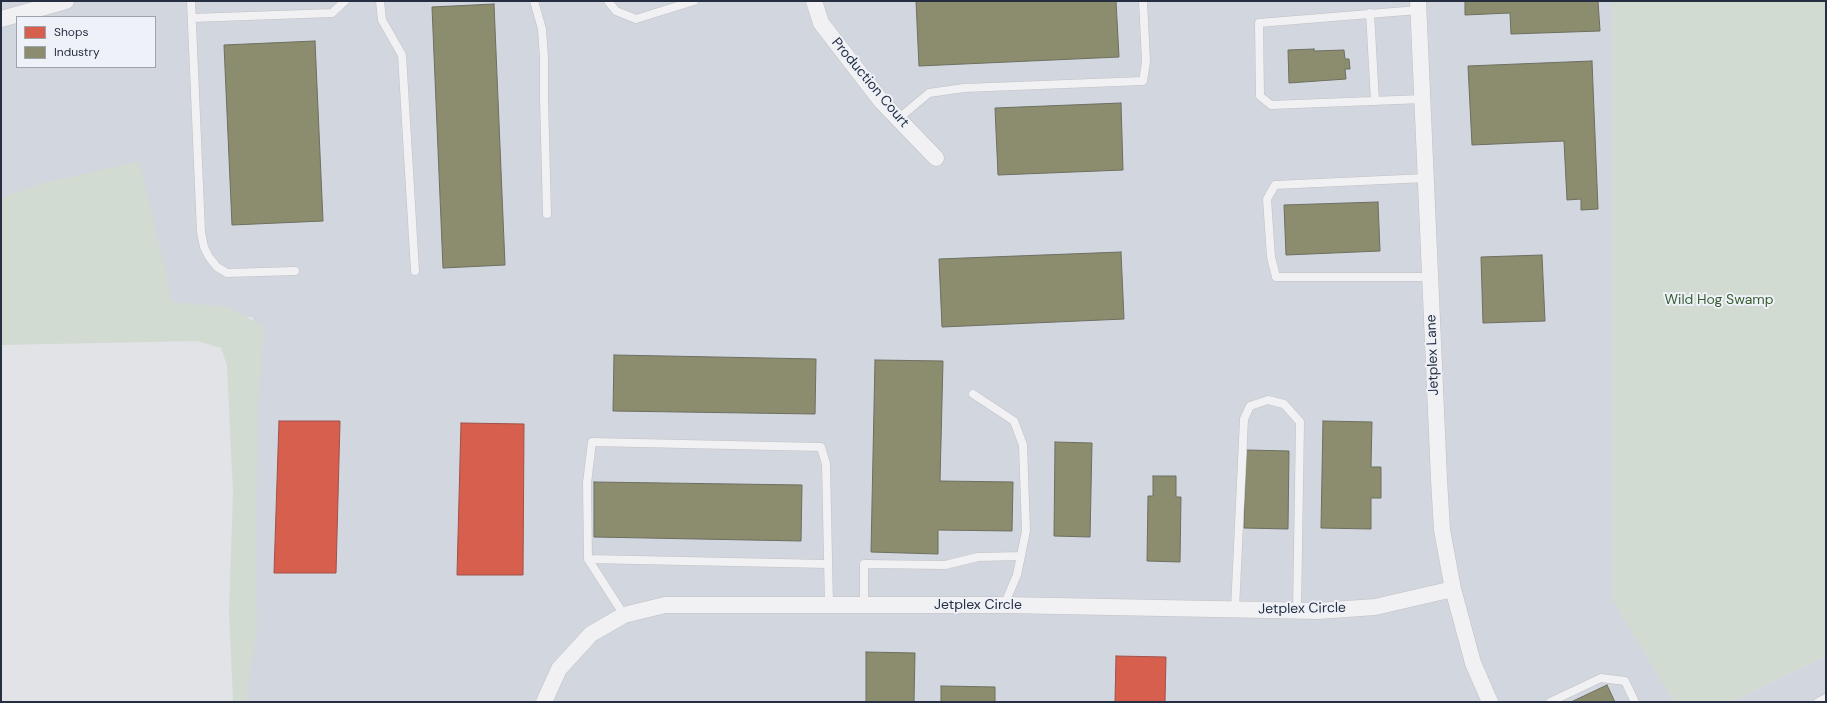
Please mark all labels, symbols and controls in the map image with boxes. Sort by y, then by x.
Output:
legend [16,16,156,68]
text: Shops [54,24,89,40]
street label: Production Court [828,35,912,131]
text: Industry [54,44,100,60]
park label: Wild Hog Swamp [1664,292,1774,308]
street label: Jetplex Lane [1423,314,1443,396]
street label: Jetplex Circle [934,597,1022,613]
street label: Jetplex Circle [1258,600,1346,618]

